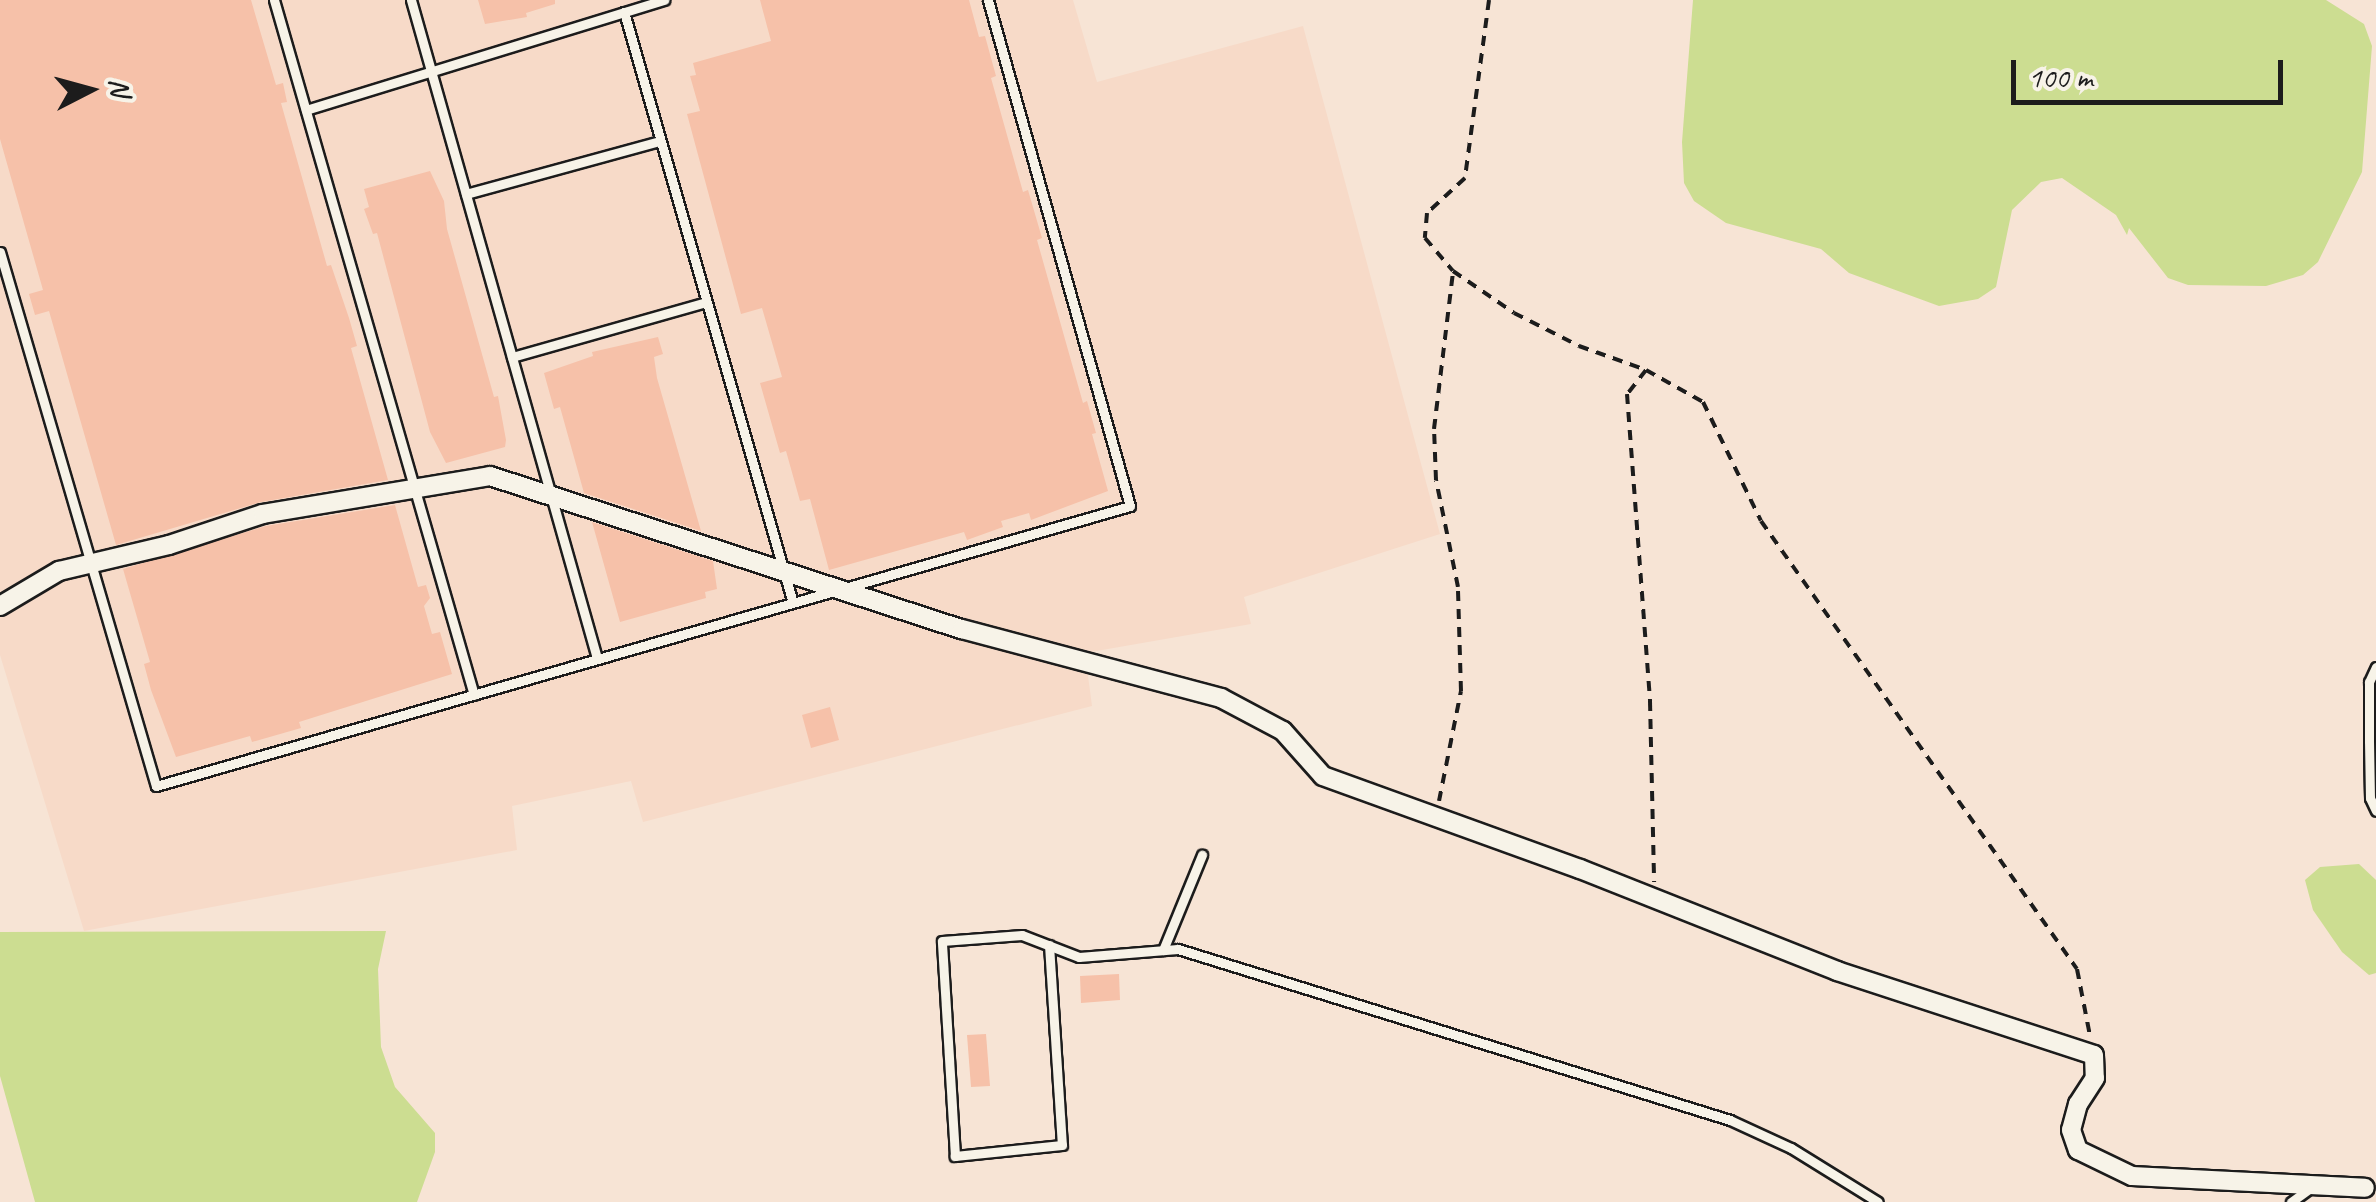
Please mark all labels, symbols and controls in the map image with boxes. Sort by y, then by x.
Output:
north arrow [40,40,140,140]
scale bar [2016,40,2288,102]
text: 100 m [2028,58,2093,96]
text: N [102,76,139,97]

